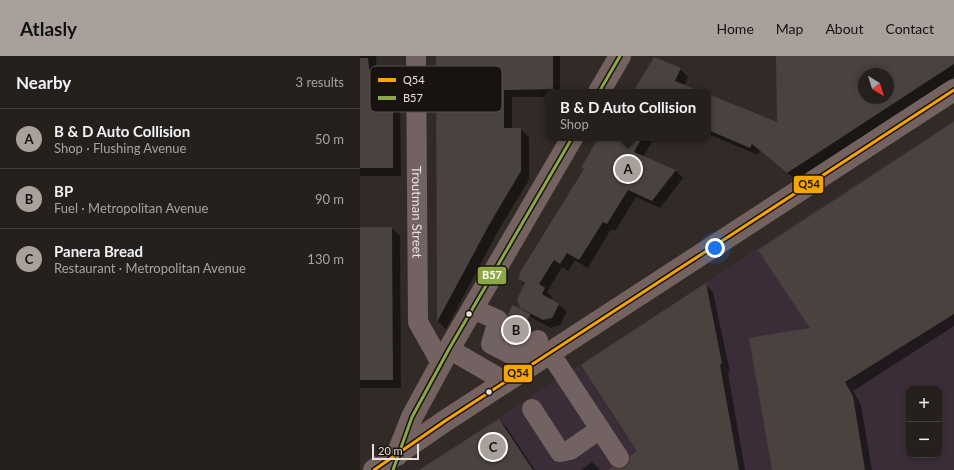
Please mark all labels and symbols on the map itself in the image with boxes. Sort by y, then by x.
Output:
legend [370,66,502,112]
north arrow [858,68,894,104]
text: Q54 [403,73,425,86]
text: B57 [403,91,423,104]
pin: A [615,154,641,184]
street label: Troutman Street [409,166,426,258]
line badge: Q54 [793,175,824,194]
text: Q54 [798,177,820,190]
your location [705,238,725,258]
line badge: B57 [477,266,507,285]
text: B57 [482,268,502,281]
unlabelled marker [464,309,474,319]
pin: B [503,315,529,345]
line badge: Q54 [503,364,533,383]
text: Q54 [507,366,529,379]
unlabelled marker [484,387,494,397]
pin: C [480,432,506,462]
scale bar [372,442,419,461]

